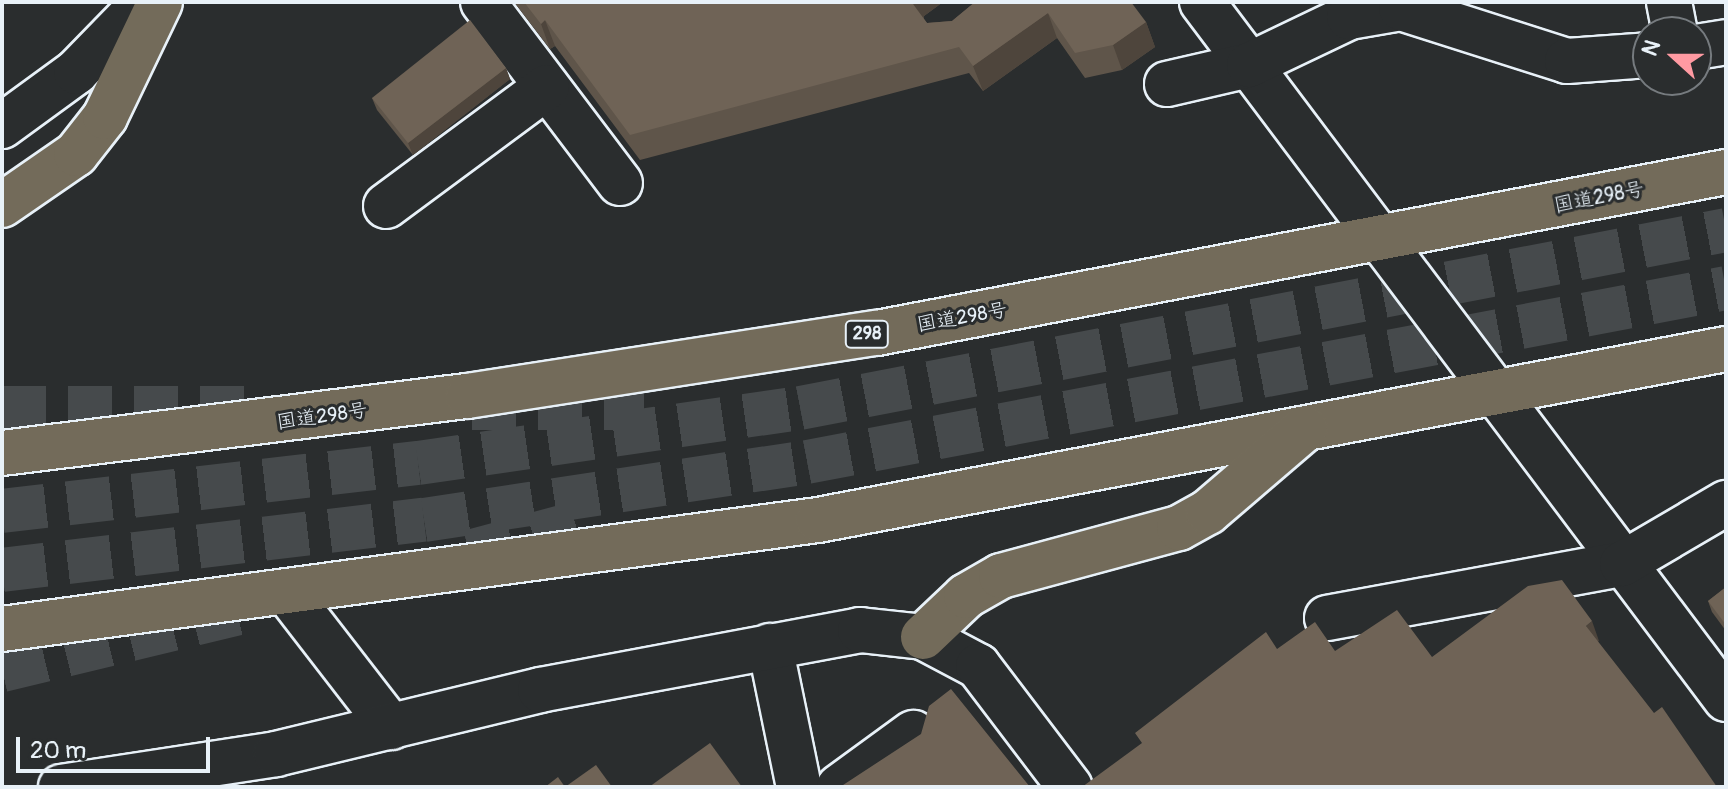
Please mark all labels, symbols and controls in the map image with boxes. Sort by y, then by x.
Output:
north arrow [1632,16,1712,96]
text: N [1636,36,1667,60]
street label: 国道298号 [1552,176,1646,218]
street label: 国道298号 [915,297,1009,337]
road number: 298 [843,320,891,348]
street label: 国道298号 [275,398,369,434]
scale bar [20,721,214,771]
text: 20 m [30,736,86,765]

